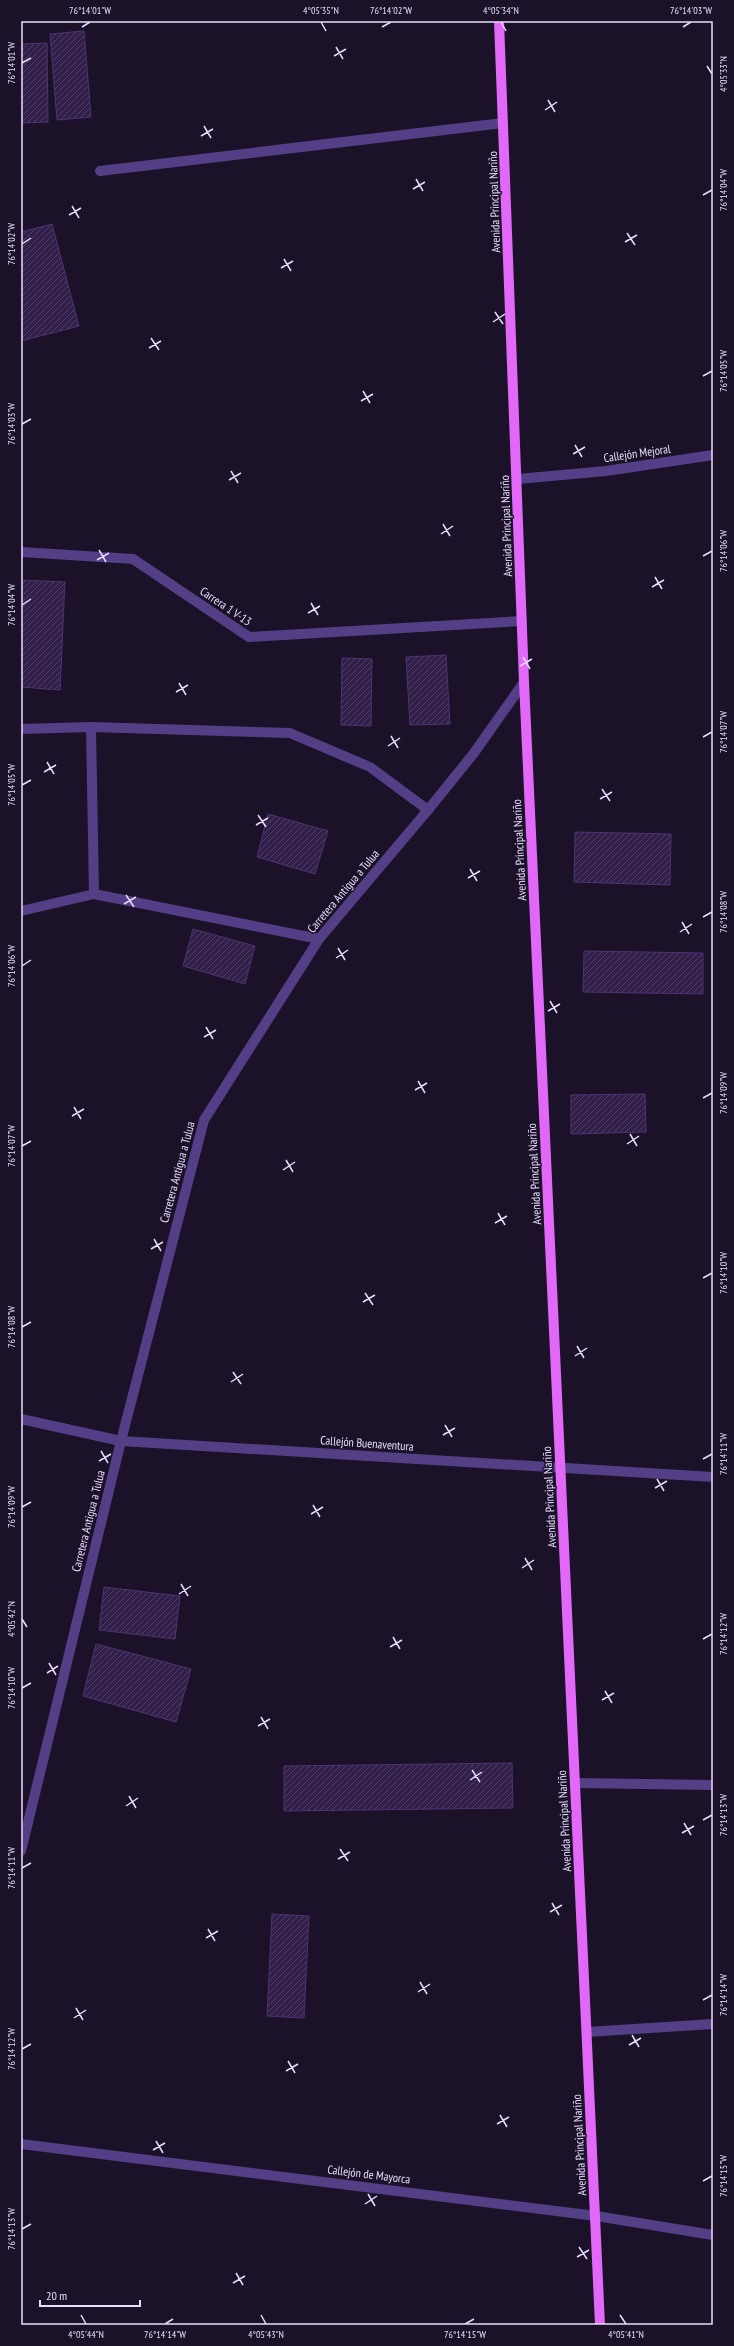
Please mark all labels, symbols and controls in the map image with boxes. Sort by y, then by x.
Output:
text: 76°14'01"W [69,4,111,17]
text: 4°05'35"N [303,4,339,17]
text: 76°14'02"W [370,4,412,17]
text: 4°05'34"N [483,4,519,17]
text: 76°14'03"W [670,4,712,17]
text: 76°14'01"W [5,42,18,84]
text: 4°05'33"N [717,56,730,92]
street label: Avenida Principal Nariño [485,151,503,253]
text: 76°14'04"W [717,169,730,211]
text: 76°14'02"W [5,223,18,265]
text: 76°14'05"W [717,350,730,392]
text: 76°14'03"W [5,403,18,445]
street label: Callejón Mejoral [603,441,672,465]
street label: Avenida Principal Nariño [497,475,515,577]
text: 76°14'06"W [717,530,730,572]
street label: Carrera 1 V-13 [197,583,255,629]
text: 76°14'04"W [5,584,18,626]
text: 76°14'07"W [717,711,730,753]
text: 76°14'05"W [5,764,18,806]
street label: Avenida Principal Nariño [509,799,529,901]
street label: Carretera Antigua a Tulua [304,846,382,936]
text: 76°14'08"W [717,891,730,933]
text: 76°14'06"W [5,945,18,987]
text: 76°14'09"W [717,1072,730,1114]
street label: Carretera Antigua a Tulua [156,1120,198,1224]
street label: Avenida Principal Nariño [524,1123,544,1225]
text: 76°14'07"W [5,1125,18,1167]
text: 76°14'10"W [717,1252,730,1294]
text: 76°14'08"W [5,1306,18,1348]
street label: Callejón Buenaventura [320,1432,414,1454]
text: 76°14'11"W [717,1433,730,1475]
street label: Avenida Principal Nariño [539,1446,559,1548]
street label: Carretera Antigua a Tulua [68,1468,108,1573]
text: 76°14'09"W [5,1486,18,1528]
text: 4°05'42"N [5,1601,18,1637]
text: 76°14'12"W [717,1613,730,1655]
text: 76°14'10"W [5,1667,18,1709]
street label: Avenida Principal Nariño [554,1770,574,1872]
text: 76°14'13"W [717,1794,730,1836]
text: 76°14'11"W [5,1847,18,1889]
text: 76°14'14"W [717,1974,730,2016]
text: 76°14'12"W [5,2028,18,2070]
street label: Avenida Principal Nariño [569,2094,589,2196]
text: 76°14'15"W [717,2155,730,2197]
street label: Callejón de Mayorca [327,2161,412,2187]
text: 76°14'13"W [5,2208,18,2250]
scale bar [40,2282,140,2308]
text: 20 m [46,2288,67,2303]
text: 4°05'44"N [68,2328,104,2341]
text: 76°14'14"W [144,2328,186,2341]
text: 4°05'43"N [248,2328,284,2341]
text: 76°14'15"W [444,2328,486,2341]
text: 4°05'41"N [608,2328,644,2341]

